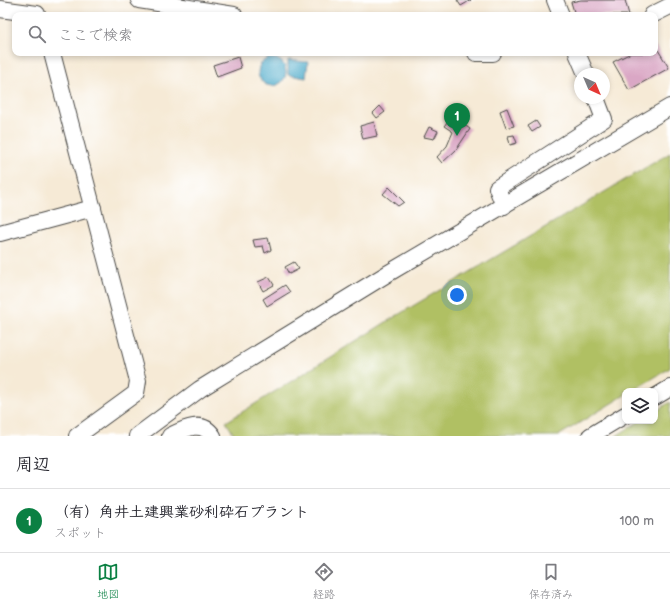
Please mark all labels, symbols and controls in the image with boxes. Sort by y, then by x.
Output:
search box [12,12,658,56]
icon: search [26,23,48,45]
text: ここで検索 [58,26,133,45]
north arrow [574,68,610,104]
pin: 1 [444,103,470,136]
your location [447,285,467,305]
map controls [622,388,658,424]
button: layers [622,388,658,424]
text: 周辺 [16,455,50,475]
text: （有）角井土建興業砂利砕石プラント [54,503,309,522]
text: 1 [26,513,32,529]
text: 100 m [619,513,654,529]
text: スポット [54,525,106,541]
tab: 地図 [97,561,119,601]
tab: 経路 [313,561,335,601]
tab: 保存済み [529,561,573,601]

